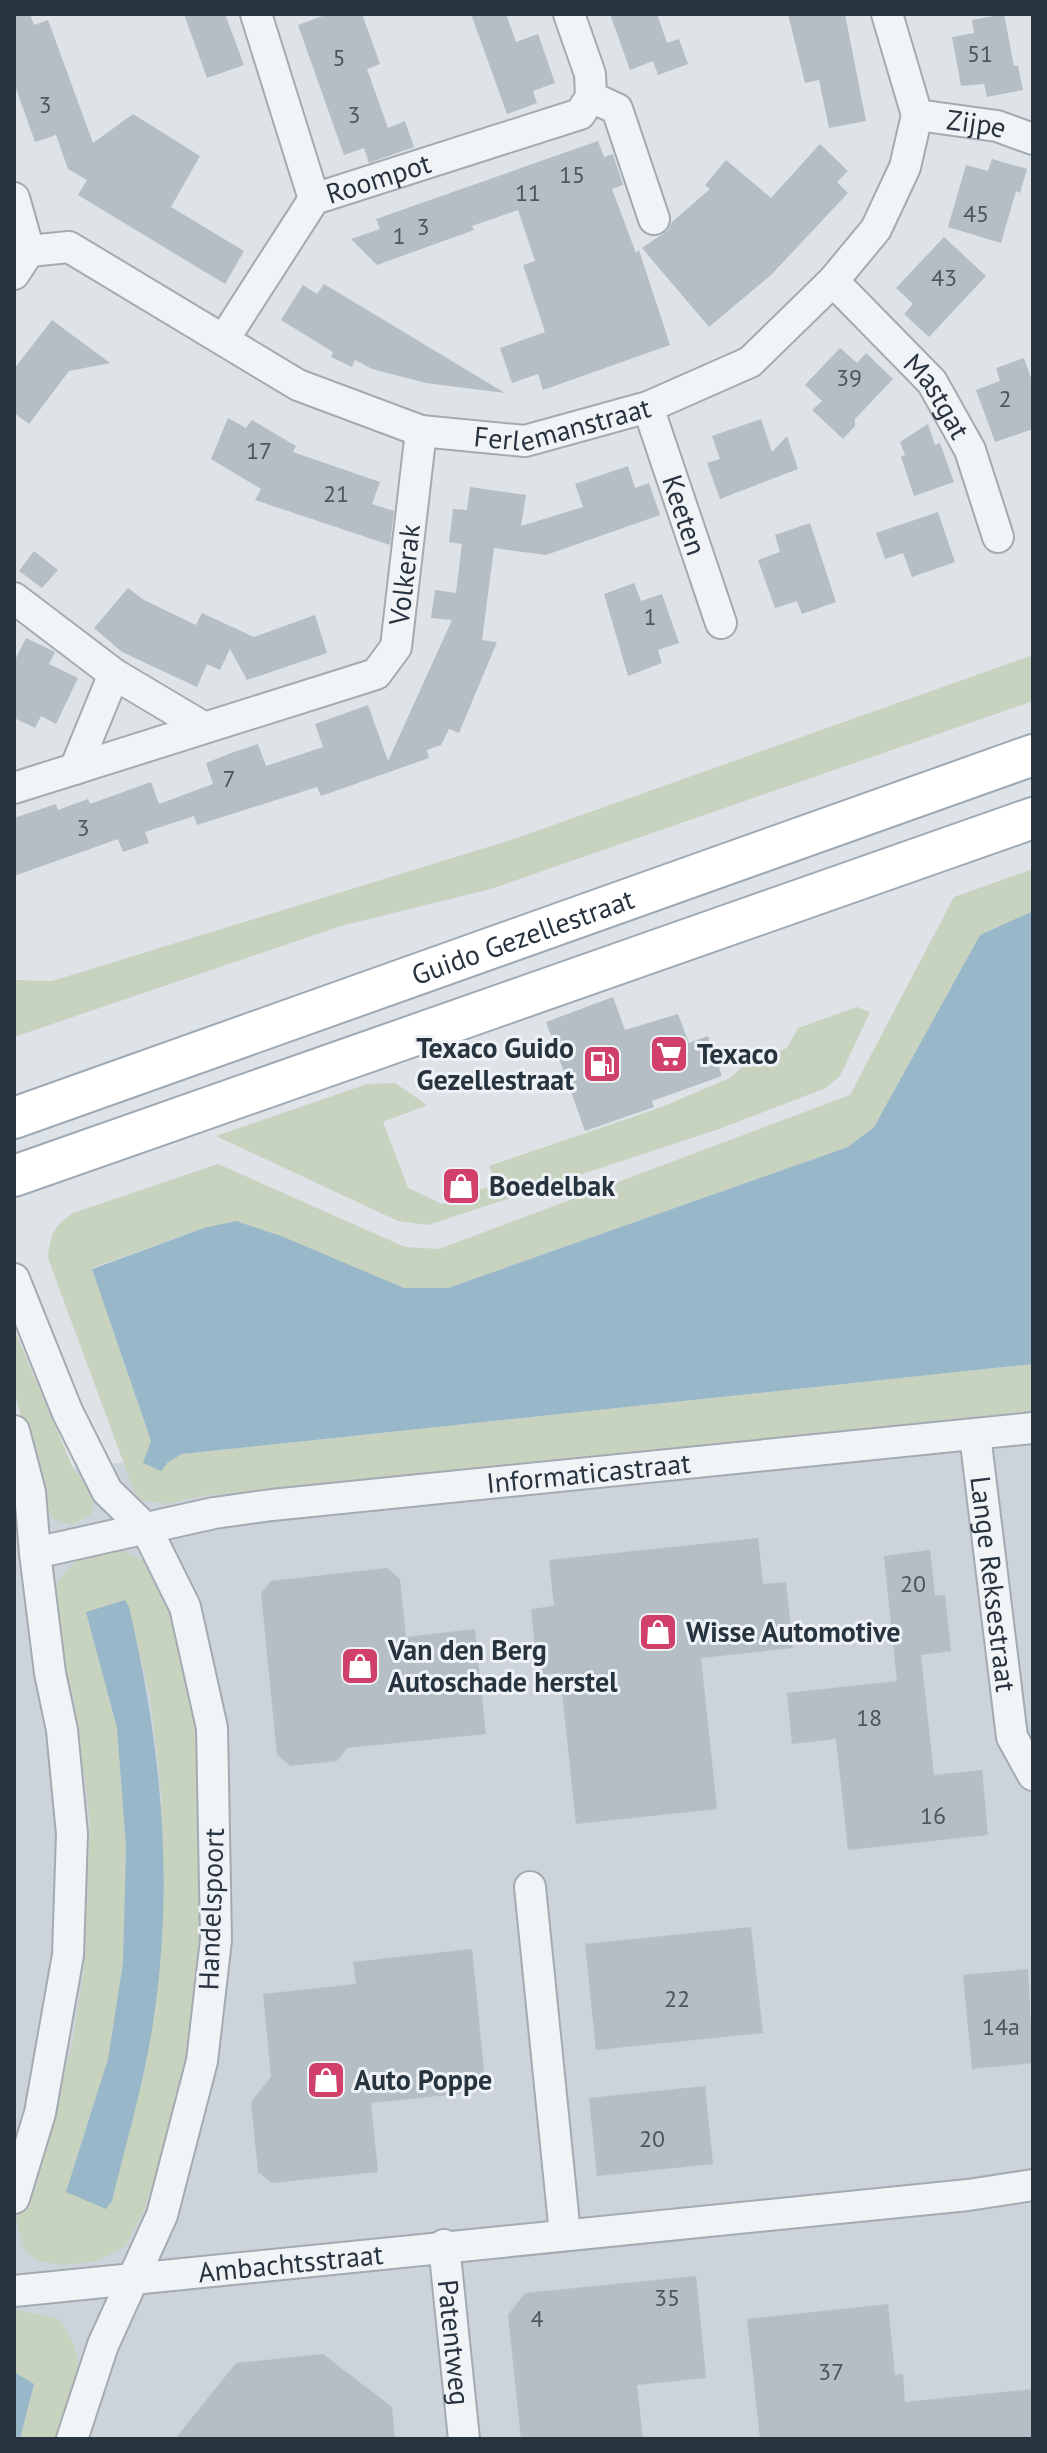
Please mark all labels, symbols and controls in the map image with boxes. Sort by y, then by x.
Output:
house number: 51 [967,38,993,69]
house number: 5 [332,42,346,73]
house number: 3 [38,89,52,120]
house number: 3 [347,99,361,130]
street label: Zijpe [944,100,1012,146]
street label: Roompot [321,144,436,212]
house number: 15 [559,159,585,190]
house number: 11 [515,177,541,208]
house number: 45 [963,198,989,229]
house number: 3 [416,211,430,242]
house number: 1 [392,220,406,251]
house number: 43 [931,262,957,293]
street label: Mastgat [896,345,979,446]
house number: 39 [836,362,862,393]
house number: 2 [998,383,1012,414]
street label: Ferlemanstraat [472,388,655,460]
house number: 17 [246,435,272,466]
street label: Keeten [654,470,716,560]
house number: 21 [323,478,349,509]
street label: Volkerak [380,521,428,628]
house number: 1 [643,601,657,632]
house number: 7 [222,763,236,794]
house number: 3 [76,812,90,843]
street label: Guido Gezellestraat [406,880,639,993]
place label: Texaco Guido Gezellestraat [416,1029,574,1098]
supermarket icon: Texaco [648,1033,690,1075]
place label: Texaco [697,1035,778,1072]
fuel station icon: Texaco Guido Gezellestraat [581,1043,623,1085]
shop icon: Boedelbak [440,1165,482,1207]
place label: Boedelbak [489,1167,615,1204]
street label: Informaticastraat [485,1444,693,1501]
street label: Lange Reksestraat [962,1474,1025,1694]
house number: 20 [900,1568,926,1599]
shop icon: Wisse Automotive [637,1611,679,1653]
place label: Wisse Automotive [686,1613,900,1650]
place label: Van den Berg Autoschade herstel [387,1631,618,1700]
shop icon: Van den Berg Autoschade herstel [339,1645,381,1687]
house number: 18 [856,1702,882,1733]
house number: 16 [920,1800,946,1831]
street label: Handelspoort [189,1827,232,1991]
house number: 22 [664,1983,690,2014]
house number: 14a [982,2011,1020,2042]
shop icon: Auto Poppe [305,2059,347,2101]
place label: Auto Poppe [354,2061,492,2098]
house number: 20 [639,2123,665,2154]
street label: Ambachtsstraat [196,2235,385,2290]
street label: Patentweg [430,2278,479,2407]
house number: 35 [654,2282,680,2313]
house number: 4 [530,2303,544,2334]
house number: 37 [818,2356,844,2387]

